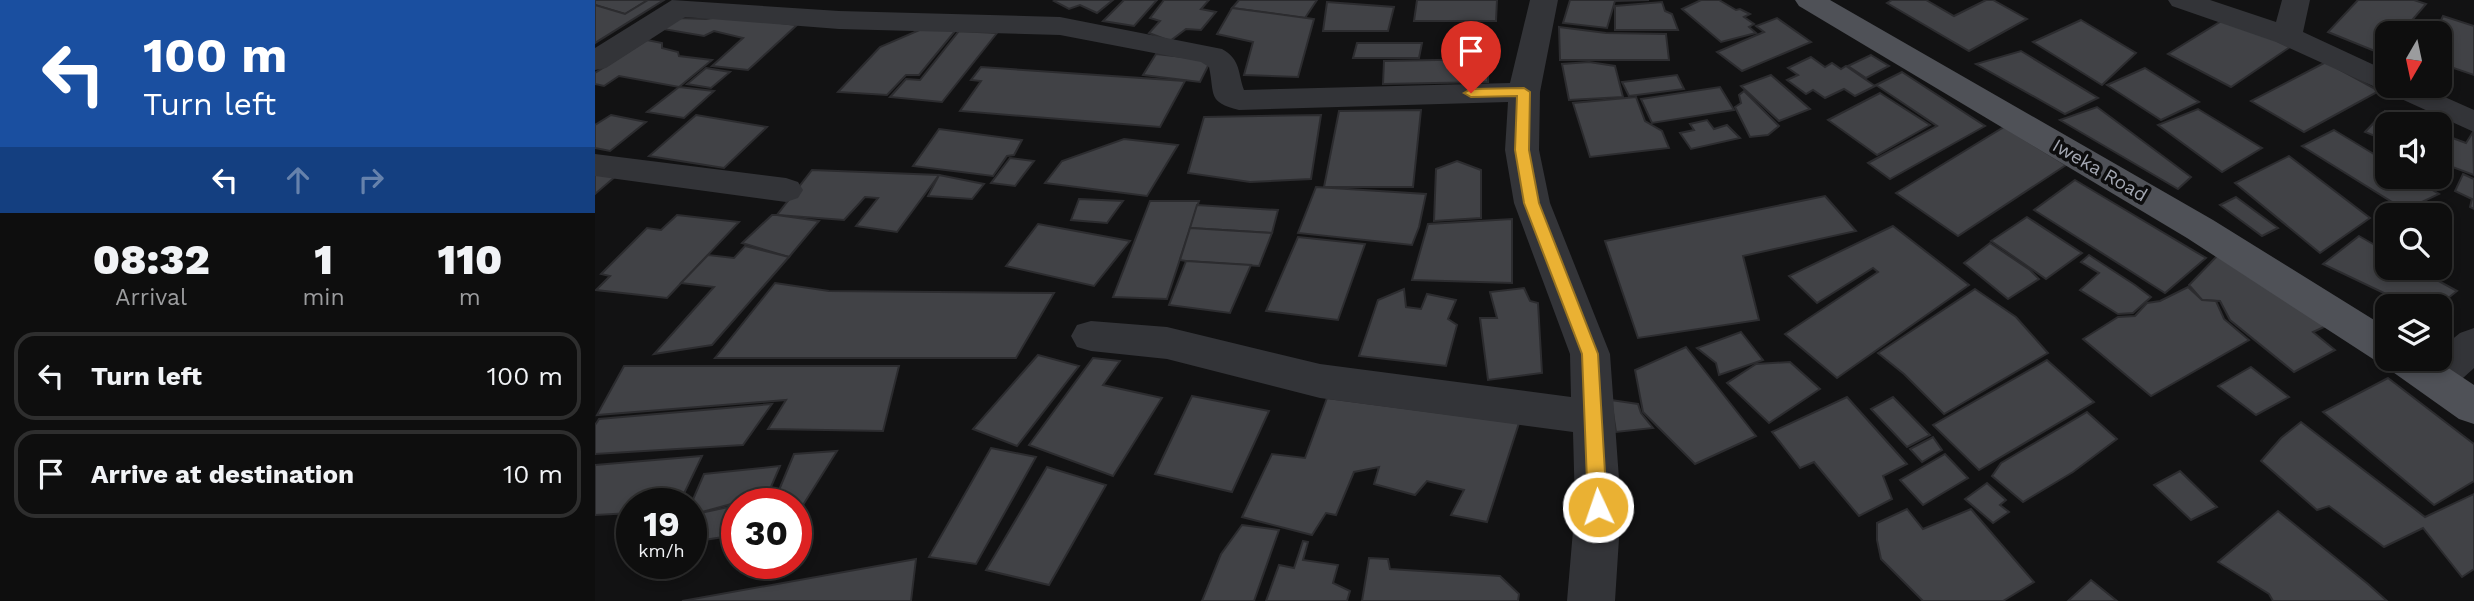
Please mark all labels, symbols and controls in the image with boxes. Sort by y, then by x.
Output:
pin [1441,21,1501,93]
north arrow [2375,21,2452,98]
map controls [2375,21,2452,371]
text: 100 m [143,26,287,84]
icon: left [28,28,119,119]
icon: arrive [1452,32,1490,70]
text: Turn left [143,85,276,123]
button: sound [2375,112,2452,189]
street label: Iweka Road [2048,134,2152,206]
icon: left [206,161,244,199]
icon: ahead [279,161,317,199]
icon: right [352,161,390,199]
button: search [2375,203,2452,280]
text: 08:32 [93,235,210,284]
text: 1 [314,235,333,284]
text: 110 [437,235,502,284]
text: Arrival [115,284,187,311]
text: min [302,284,345,311]
text: m [459,284,481,311]
button: layers [2375,294,2452,371]
icon: left [32,357,70,395]
text: Turn left [91,361,202,391]
text: 100 m [487,361,563,391]
icon: arrive [32,455,70,493]
text: Arrive at destination [91,459,354,489]
text: 10 m [503,459,563,489]
position arrow [1561,470,1635,544]
speed limit sign: 30 [721,488,812,579]
text: 19 [643,503,680,545]
text: km/h [638,540,685,561]

